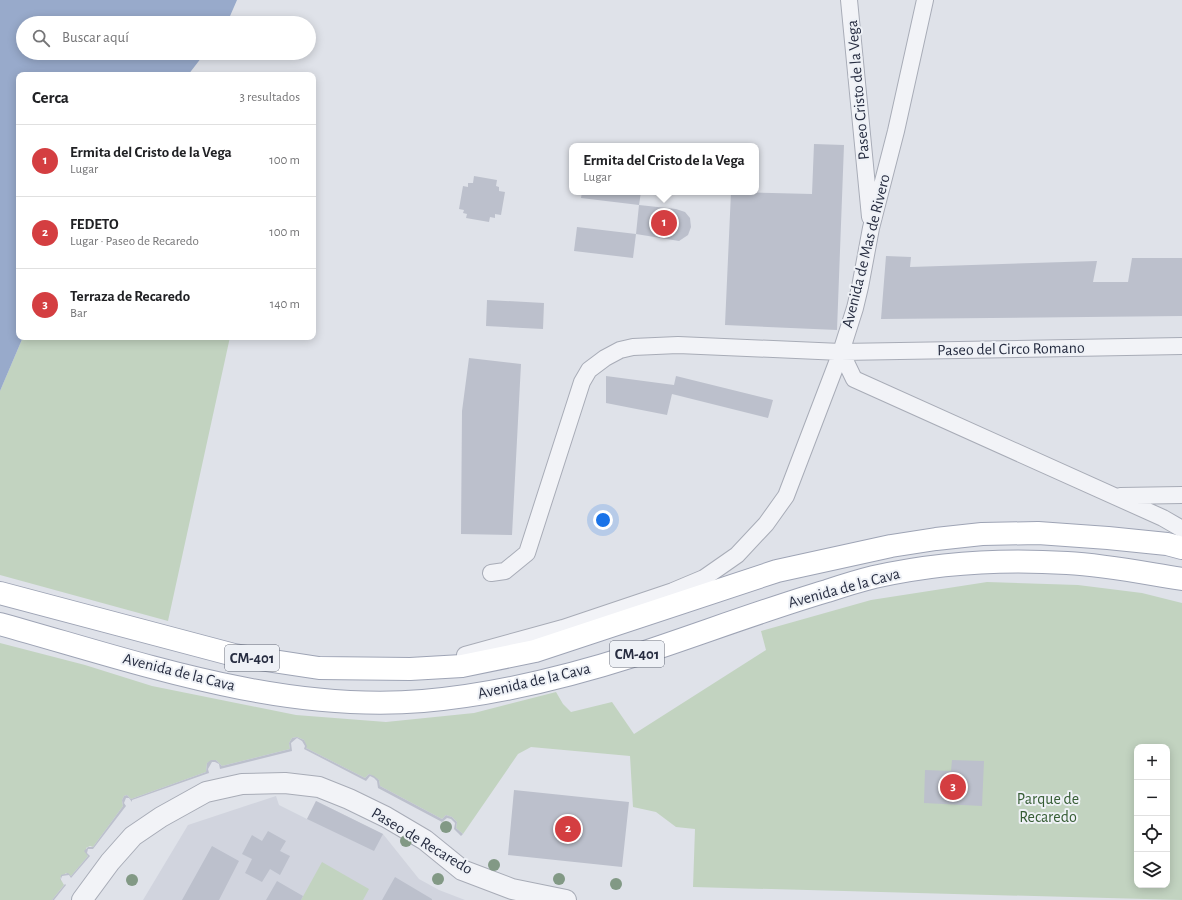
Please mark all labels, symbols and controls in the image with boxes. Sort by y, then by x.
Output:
search box [16,16,316,60]
street label: Paseo Cristo de la Vega [844,19,872,161]
icon: search [30,27,52,49]
text: Buscar aquí [62,30,129,45]
text: Cerca [32,89,69,106]
text: 3 resultados [240,91,300,104]
popup [569,143,759,195]
text: Ermita del Cristo de la Vega [70,145,232,160]
text: Ermita del Cristo de la Vega [583,153,745,168]
text: 1 [43,154,47,167]
text: 100 m [269,154,300,167]
text: Lugar [70,163,98,176]
text: Lugar [583,171,611,184]
street label: Avenida de Mas de Rivero [839,172,893,330]
pin: 1 [651,208,677,238]
text: FEDETO [70,217,119,232]
text: 2 [42,226,48,239]
text: 100 m [269,226,300,239]
text: Lugar · Paseo de Recaredo [70,235,199,248]
text: Terraza de Recaredo [70,289,190,304]
text: 3 [42,298,48,311]
text: 140 m [270,298,300,311]
text: Bar [70,307,87,320]
street label: Paseo del Circo Romano [937,340,1085,358]
your location [593,510,613,530]
street label: Avenida de la Cava [786,565,902,611]
road number: CM-401 [610,641,664,667]
road number: CM-401 [225,645,279,671]
street label: Avenida de la Cava [121,650,237,694]
street label: Avenida de la Cava [476,660,592,702]
map controls [1134,744,1170,888]
button: + [1134,744,1170,780]
pin: 3 [940,772,966,802]
button: − [1134,780,1170,816]
park label: Parque de Recaredo [1017,791,1079,825]
street label: Paseo de Recaredo [369,805,476,878]
pin: 2 [555,814,581,844]
button: locate [1134,816,1170,852]
button: layers [1134,852,1170,888]

